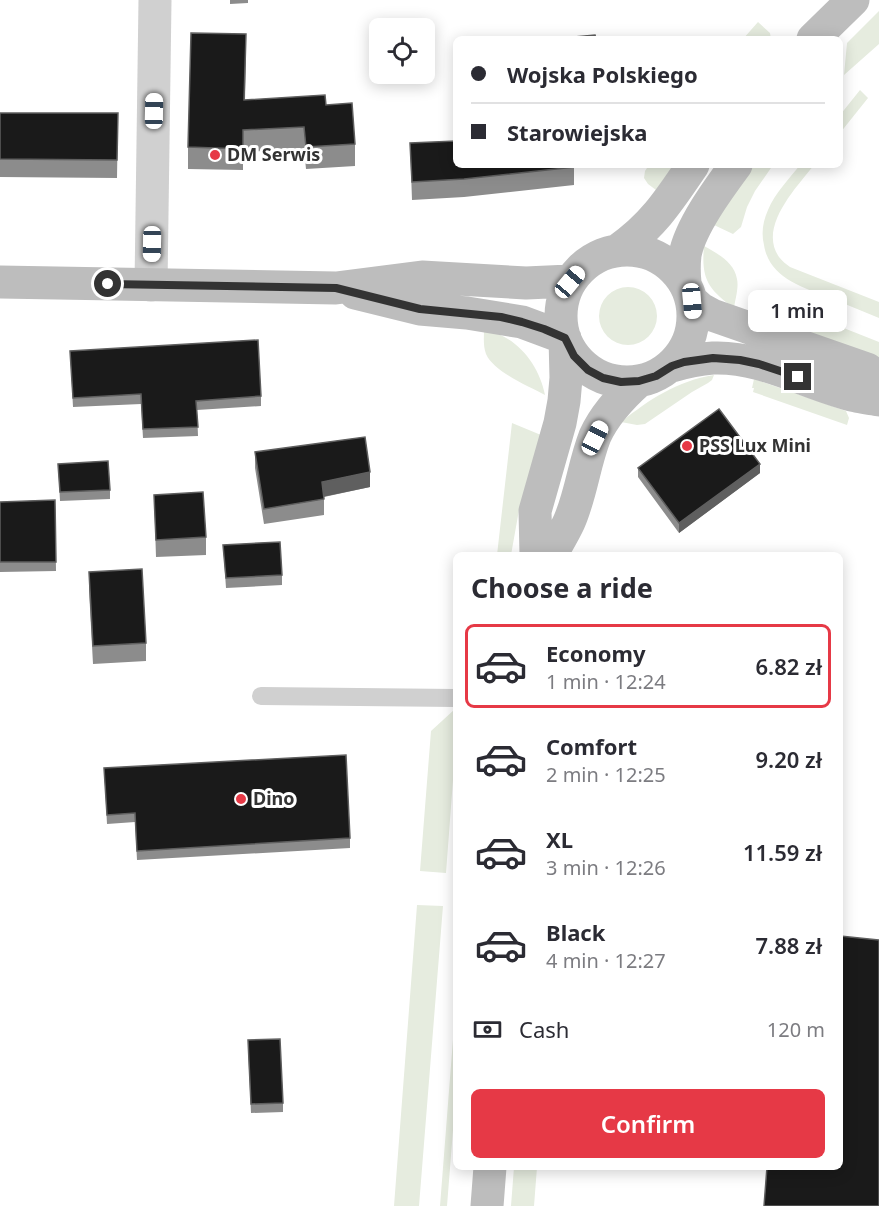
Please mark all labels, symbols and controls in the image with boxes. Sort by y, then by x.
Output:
map controls [369,18,435,84]
button: locate [369,18,435,84]
text: Wojska Polskiego [507,59,698,89]
car [145,93,163,129]
text: Starowiejska [507,117,648,147]
place label: DM Serwis [227,142,320,166]
marker: DM Serwis [208,148,222,162]
car [143,226,161,262]
car [552,262,588,302]
route start [94,270,121,297]
car [681,282,703,320]
callout: 1 min [748,290,848,332]
text: 1 min [770,297,825,324]
route end [784,363,811,390]
car [579,418,611,458]
place label: PSS Lux Mini [699,433,811,457]
marker: PSS Lux Mini [680,439,694,453]
text: Choose a ride [471,569,653,606]
text: Economy [546,638,645,668]
icon: car [474,639,528,693]
text: 6.82 zł [755,651,822,681]
text: 1 min · 12:24 [546,668,666,695]
text: Comfort [546,731,637,761]
icon: car [474,732,528,786]
text: 9.20 zł [755,744,822,774]
text: 2 min · 12:25 [546,761,666,788]
place label: Dino [253,786,295,810]
marker: Dino [234,792,248,806]
text: XL [546,824,573,854]
icon: car [474,825,528,879]
text: 11.59 zł [743,837,822,867]
text: 3 min · 12:26 [546,854,666,881]
text: Black [546,917,605,947]
icon: car [474,918,528,972]
text: 7.88 zł [755,930,822,960]
text: 4 min · 12:27 [546,947,666,974]
icon: cash [471,1013,504,1046]
text: Cash [519,1014,569,1044]
text: 120 m [767,1016,825,1043]
button: Confirm [471,1089,825,1158]

